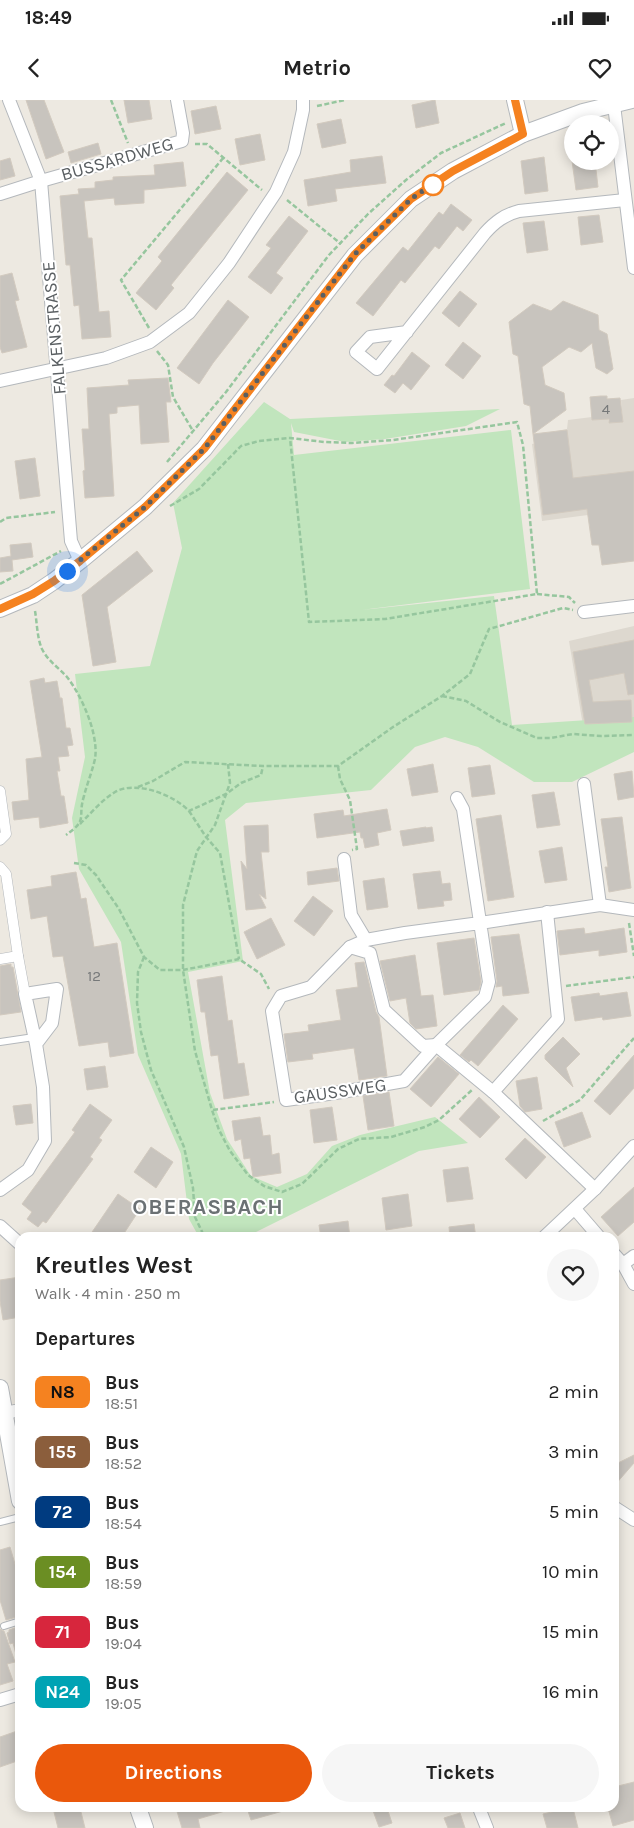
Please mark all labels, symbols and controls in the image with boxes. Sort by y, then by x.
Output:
text: 18:49 [25,7,72,29]
icon: back [20,54,48,82]
icon: heart [586,54,614,82]
text: Metrio [283,55,351,81]
map controls [564,115,619,170]
button: locate [564,115,619,170]
street label: BUSSARDWEG [58,132,176,186]
unlabelled marker [422,174,444,196]
street label: FALKENSTRASSE [37,260,71,396]
house number: 4 [602,400,611,418]
your location [55,559,80,584]
house number: 12 [87,967,101,985]
street label: GAUSSWEG [292,1074,388,1108]
district label: OBERASBACH [132,1194,284,1220]
button: heart [547,1249,599,1301]
text: Kreutles West [35,1251,193,1279]
text: Walk · 4 min · 250 m [35,1284,181,1303]
text: Departures [35,1328,135,1350]
text: Bus [105,1372,139,1394]
text: N8 [50,1381,75,1403]
text: 2 min [549,1381,599,1403]
text: 18:51 [105,1394,138,1413]
text: Bus [105,1432,139,1454]
text: 155 [49,1441,76,1463]
text: 3 min [548,1441,599,1463]
text: 18:52 [105,1454,142,1473]
text: Bus [105,1492,139,1514]
text: 72 [53,1501,72,1523]
text: 5 min [549,1501,599,1523]
text: 18:54 [105,1514,142,1533]
text: Bus [105,1552,139,1574]
text: 154 [49,1561,76,1583]
text: 10 min [542,1561,599,1583]
text: 18:59 [105,1574,142,1593]
text: Bus [105,1612,139,1634]
text: 71 [55,1621,70,1643]
text: 15 min [543,1621,599,1643]
text: 19:04 [105,1634,142,1653]
text: Bus [105,1672,139,1694]
text: N24 [45,1681,80,1703]
text: 16 min [542,1681,599,1703]
text: 19:05 [105,1694,142,1713]
button: Directions [35,1744,312,1802]
button: Tickets [322,1744,599,1802]

